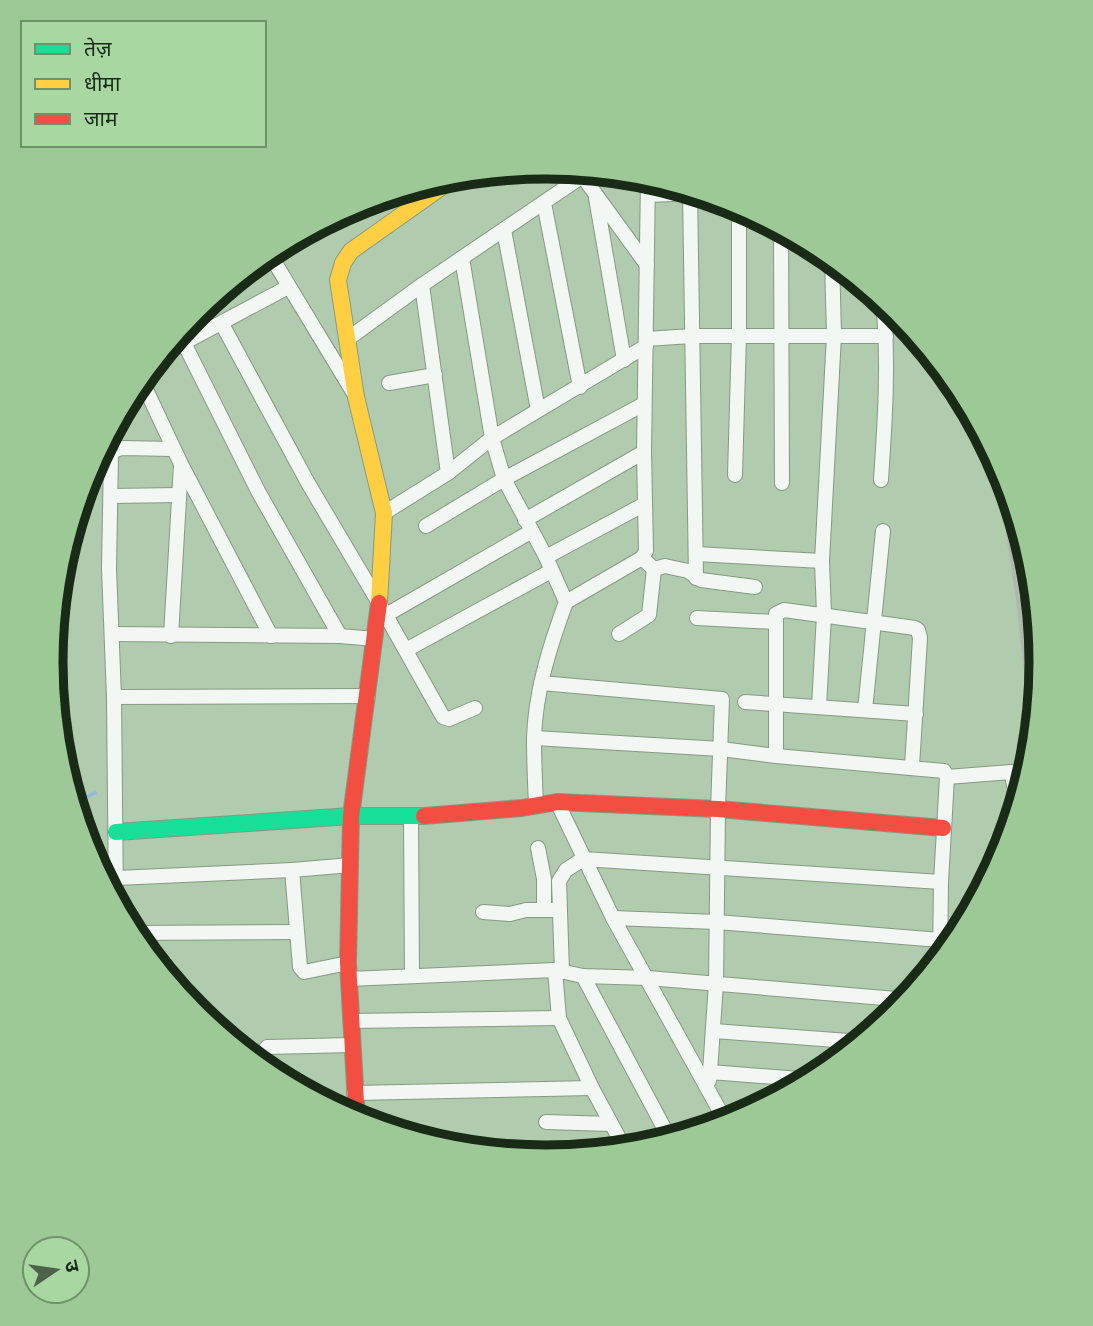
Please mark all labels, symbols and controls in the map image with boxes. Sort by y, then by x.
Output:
legend [21,21,266,147]
text: तेज़ [84,36,112,60]
text: धीमा [84,71,121,95]
text: जाम [84,106,118,130]
north arrow [21,1235,91,1305]
text: उ [61,1258,85,1275]

